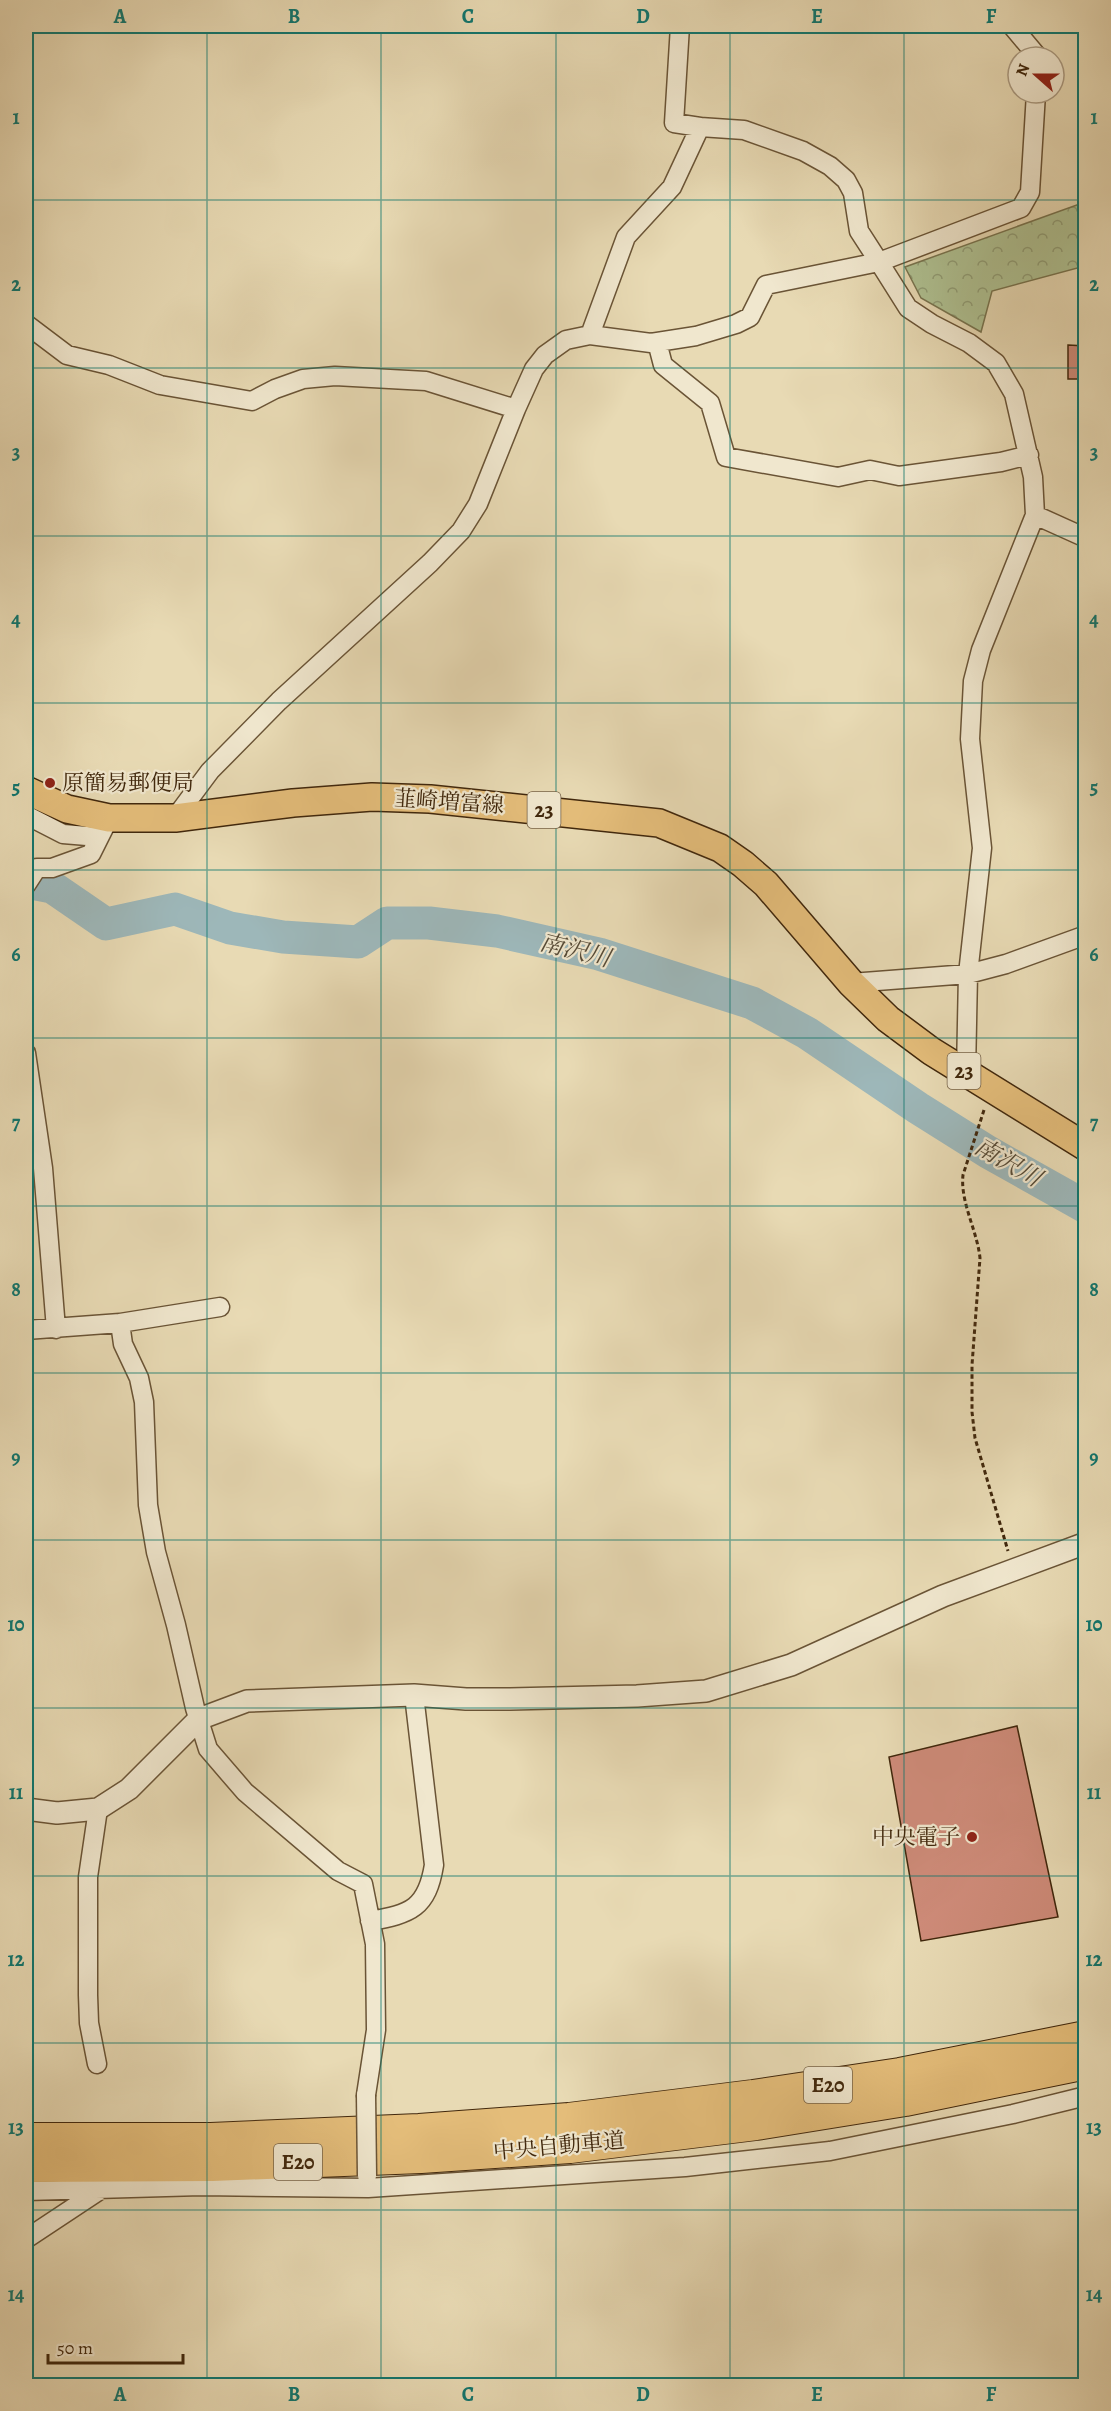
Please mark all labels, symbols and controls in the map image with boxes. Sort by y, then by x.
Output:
text: A [113,3,127,30]
text: B [288,3,300,30]
text: C [462,3,474,30]
text: D [636,3,650,30]
text: E [811,3,823,30]
text: F [986,3,997,30]
north arrow [1006,45,1066,105]
text: N [1011,60,1035,79]
text: 1 [12,104,20,131]
text: 1 [1090,104,1098,131]
text: 2 [11,271,21,298]
text: 2 [1089,271,1099,298]
text: 3 [12,439,20,466]
text: 3 [1090,439,1098,466]
text: 4 [11,606,21,633]
text: 4 [1089,606,1099,633]
place label: 原簡易郵便局 [62,768,194,798]
text: 5 [12,774,20,801]
text: 5 [1090,774,1098,801]
marker: 原簡易郵便局 [43,776,57,790]
street label: 韮崎増富線 [393,783,505,821]
road number: 23 [528,792,560,828]
water label: 南沢川 [536,926,617,975]
text: 6 [11,941,21,968]
text: 6 [1089,941,1099,968]
road number: 23 [948,1053,980,1089]
text: 7 [12,1109,21,1136]
text: 7 [1090,1109,1099,1136]
water label: 南沢川 [969,1130,1050,1195]
text: 8 [11,1276,21,1303]
text: 8 [1089,1276,1099,1303]
text: 9 [11,1444,21,1471]
text: 9 [1089,1444,1099,1471]
text: 10 [7,1611,25,1638]
text: 10 [1085,1611,1103,1638]
text: 11 [9,1779,23,1806]
text: 11 [1087,1779,1101,1806]
place label: 中央電子 [872,1822,960,1852]
marker: 中央電子 [965,1830,979,1844]
text: 12 [8,1946,25,1973]
text: 12 [1086,1946,1103,1973]
road number: E20 [804,2067,852,2103]
text: 13 [8,2114,24,2141]
text: 13 [1086,2114,1102,2141]
street label: 中央自動車道 [492,2125,626,2167]
road number: E20 [274,2144,322,2180]
text: 14 [8,2281,25,2308]
text: 14 [1086,2281,1103,2308]
scale bar [48,2327,183,2365]
text: 50 m [57,2336,93,2360]
text: A [113,2381,127,2408]
text: B [288,2381,300,2408]
text: C [462,2381,474,2408]
text: D [636,2381,650,2408]
text: E [811,2381,823,2408]
text: F [986,2381,997,2408]

